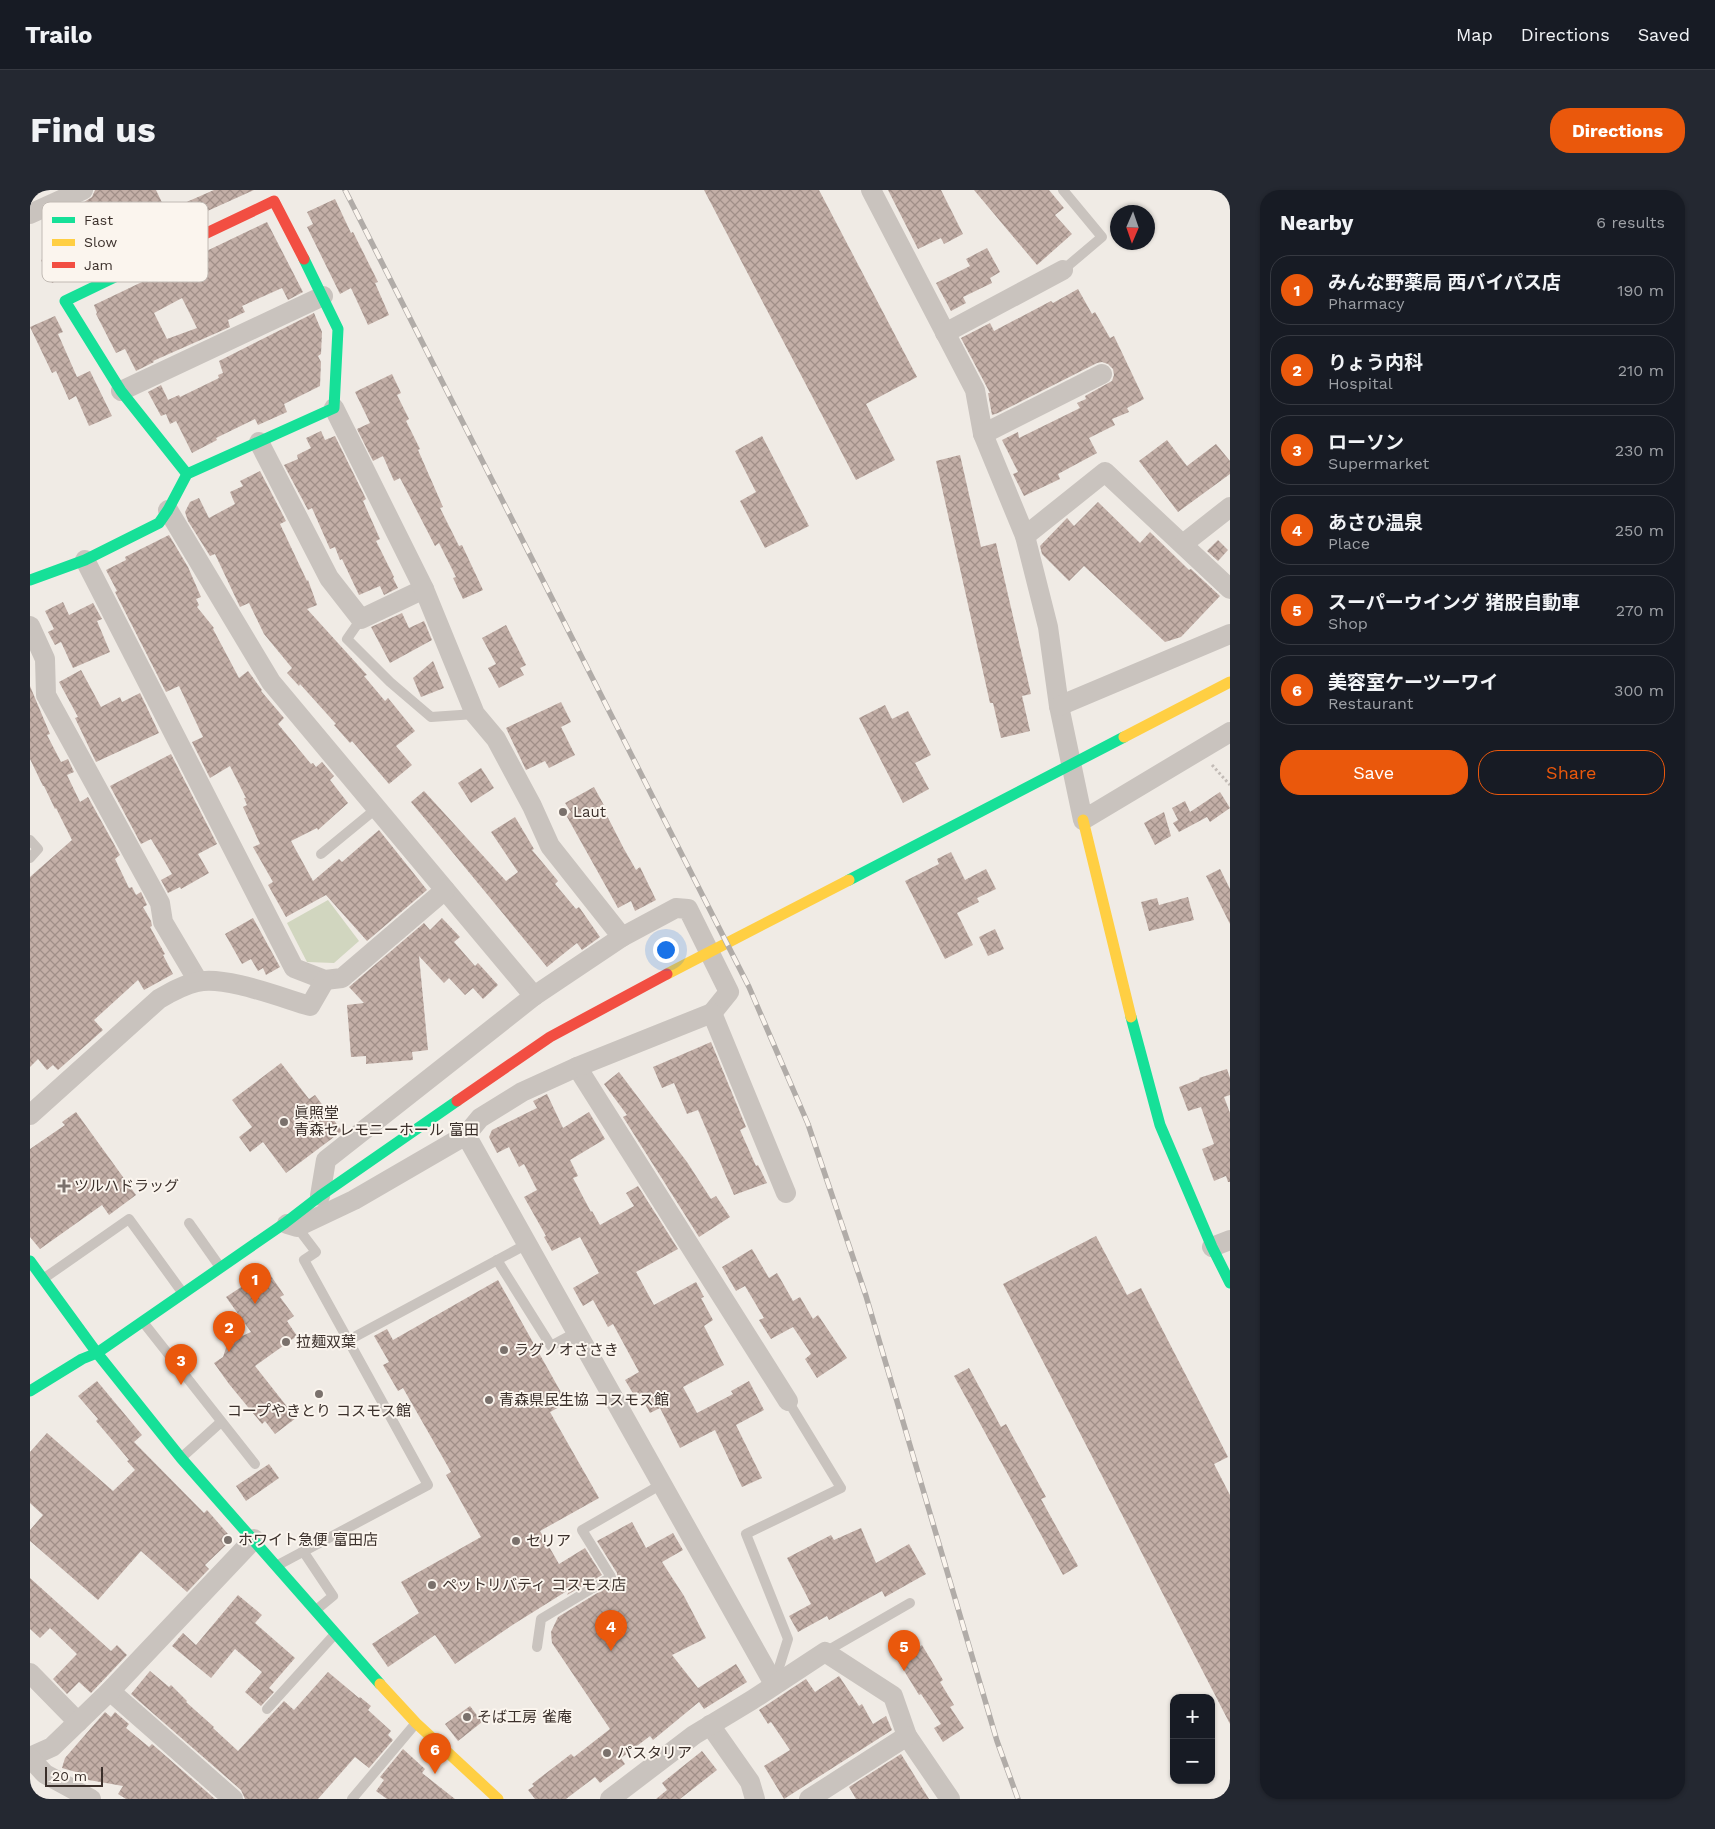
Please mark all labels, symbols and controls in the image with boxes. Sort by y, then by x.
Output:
text: Trailo [25,21,92,49]
text: Map [1456,24,1493,45]
text: Directions [1521,24,1610,45]
text: Saved [1638,24,1690,45]
button: Directions [1550,108,1685,153]
text: Find us [30,109,156,151]
legend [42,202,208,282]
north arrow [1110,205,1155,250]
text: Nearby [1280,210,1353,235]
text: Fast [84,212,113,228]
text: 6 results [1596,213,1665,232]
text: Slow [84,234,117,250]
text: Jam [84,257,113,273]
text: みんな野薬局 西バイパス店 [1328,271,1561,294]
text: 1 [1294,281,1300,300]
text: 190 m [1617,281,1664,300]
text: Pharmacy [1328,294,1404,313]
text: りょう内科 [1328,351,1423,374]
text: 2 [1292,361,1302,380]
text: 210 m [1618,361,1664,380]
text: Hospital [1328,374,1393,393]
text: ローソン [1328,431,1404,454]
text: 3 [1292,441,1302,460]
text: 230 m [1615,441,1664,460]
text: Supermarket [1328,454,1429,473]
text: あさひ温泉 [1328,511,1423,534]
text: 4 [1292,521,1302,540]
text: 250 m [1615,521,1664,540]
text: Place [1328,534,1370,553]
text: スーパーウイング 猪股自動車 [1328,591,1580,614]
text: 5 [1292,601,1302,620]
text: 270 m [1616,601,1664,620]
text: Shop [1328,614,1368,633]
text: 美容室ケーツーワイ [1328,671,1499,694]
text: 6 [1292,681,1302,700]
text: 300 m [1614,681,1664,700]
text: Restaurant [1328,694,1414,713]
button: Save [1280,750,1468,795]
button: Share [1478,750,1665,795]
place label: Laut [573,803,607,821]
marker: Laut [557,806,569,818]
your location [653,937,679,963]
place label: 眞照堂 青森セレモニーホール 富田 [294,1104,479,1139]
marker: 眞照堂 青森セレモニーホール 富田 [278,1116,290,1128]
place label: ツルハドラッグ [74,1177,179,1195]
marker: ツルハドラッグ [58,1180,70,1192]
pin: 1 [239,1263,271,1304]
pin: 2 [213,1311,245,1352]
place label: 拉麺双葉 [296,1333,356,1351]
marker: 拉麺双葉 [280,1336,292,1348]
place label: ラグノオささき [514,1341,619,1359]
pin: 3 [165,1344,197,1385]
marker: ラグノオささき [498,1344,510,1356]
marker: コープやきとり コスモス館 [313,1388,325,1400]
place label: 青森県民生協 コスモス館 [499,1391,669,1409]
marker: 青森県民生協 コスモス館 [483,1394,495,1406]
place label: コープやきとり コスモス館 [227,1402,411,1420]
place label: ホワイト急便 富田店 [238,1531,378,1549]
place label: セリア [526,1532,571,1550]
marker: ホワイト急便 富田店 [222,1534,234,1546]
marker: セリア [510,1535,522,1547]
place label: ペットリバティ コスモス店 [442,1576,626,1594]
marker: ペットリバティ コスモス店 [426,1579,438,1591]
pin: 4 [595,1610,627,1651]
pin: 5 [888,1630,920,1671]
map controls [1170,1694,1215,1784]
button: + [1170,1694,1215,1739]
place label: そば工房 雀庵 [477,1708,572,1726]
marker: そば工房 雀庵 [461,1711,473,1723]
pin: 6 [419,1733,451,1774]
button: − [1170,1739,1215,1784]
place label: パスタリア [617,1744,692,1762]
marker: パスタリア [601,1747,613,1759]
scale bar [45,1764,102,1787]
text: 20 m [52,1768,87,1784]

